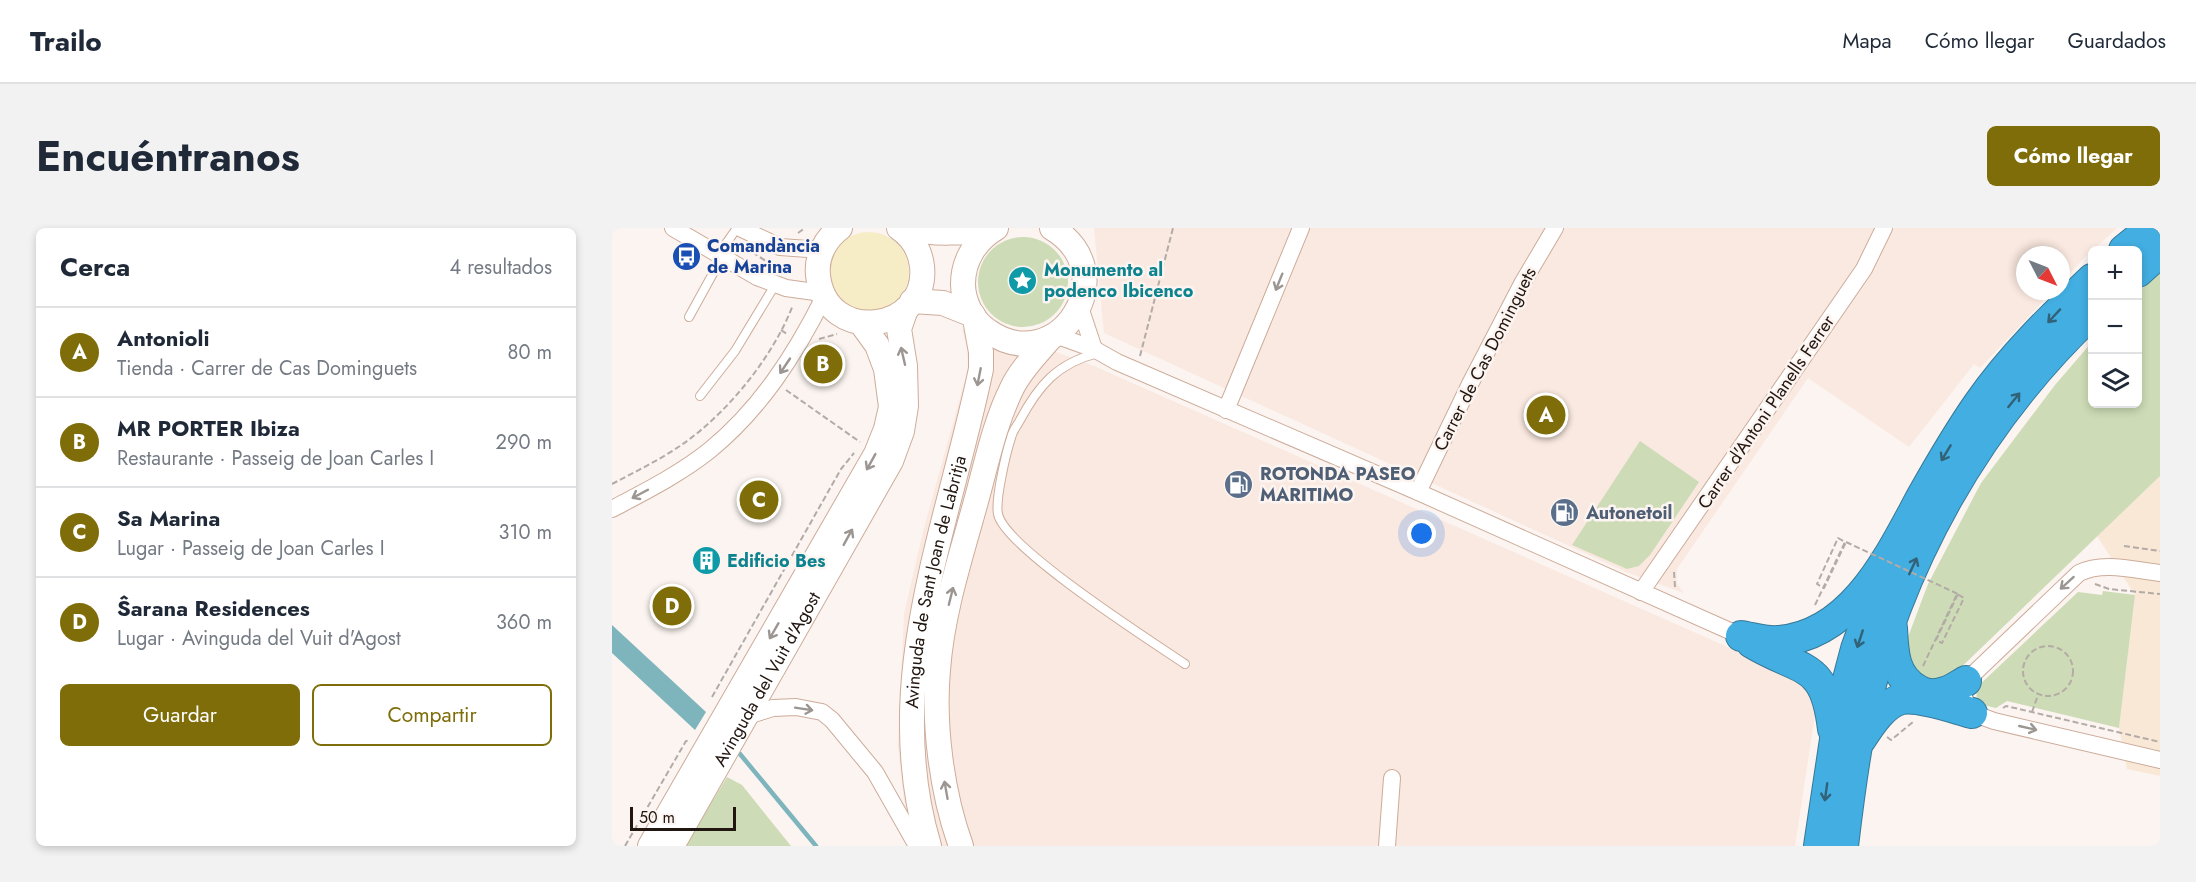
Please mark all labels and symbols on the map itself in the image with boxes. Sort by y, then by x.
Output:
place label: Comandància de Marina [707,233,820,280]
bus stop icon: Comandància de Marina [670,240,702,272]
north arrow [2016,246,2070,300]
place label: Monumento al podenco Ibicenco [1044,257,1194,304]
street label: Carrer de Cas Dominguets [1427,263,1543,455]
place icon: Monumento al podenco Ibicenco [1007,264,1039,296]
one-way arrow [1273,272,1284,291]
one-way arrow [2047,308,2061,323]
street label: Carrer d'Antoni Planells Ferrer [1691,309,1841,514]
pin: B [804,342,842,386]
one-way arrow [897,347,908,366]
one-way arrow [779,357,791,374]
one-way arrow [973,367,984,386]
pin: A [1526,392,1566,438]
one-way arrow [2007,393,2021,408]
one-way arrow [1940,444,1952,461]
one-way arrow [865,453,877,470]
street label: Avinguda de Sant Joan de Labritja [899,453,973,709]
place label: ROTONDA PASEO MARITIMO [1260,461,1416,508]
fuel station icon: ROTONDA PASEO MARITIMO [1223,468,1255,500]
pin: C [740,478,778,522]
one-way arrow [632,489,650,500]
fuel station icon: Autonetoil [1549,497,1581,529]
place label: Autonetoil [1585,500,1672,526]
your location [1407,519,1436,548]
one-way arrow [843,529,855,546]
building icon: Edificio Bes [690,545,722,577]
place label: Edificio Bes [727,548,825,574]
one-way arrow [1908,558,1920,576]
one-way arrow [2059,576,2075,589]
pin: D [652,584,692,628]
street label: Avinguda del Vuit d'Agost [707,586,827,771]
one-way arrow [945,587,957,606]
one-way arrow [767,622,779,639]
one-way arrow [1853,629,1864,648]
one-way arrow [794,703,814,714]
one-way arrow [2018,723,2037,735]
one-way arrow [940,780,951,800]
one-way arrow [1821,782,1832,802]
scale bar [630,804,736,832]

